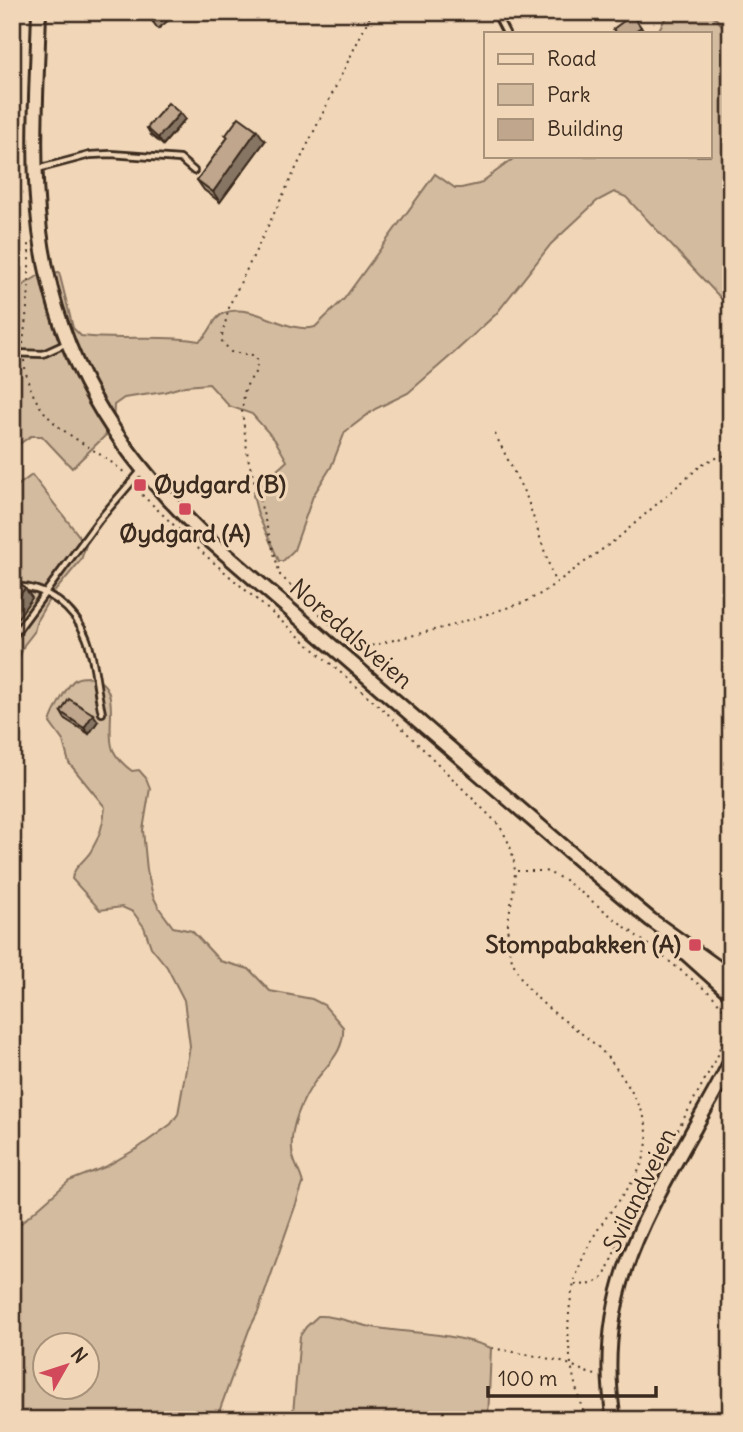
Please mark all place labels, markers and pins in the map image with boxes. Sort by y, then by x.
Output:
place label: Øydgard (B) [154,469,286,499]
marker: Øydgard (B) [132,477,148,493]
marker: Øydgard (A) [177,501,193,517]
place label: Øydgard (A) [119,518,251,548]
place label: Stompabakken (A) [485,929,681,959]
marker: Stompabakken (A) [687,937,703,953]

